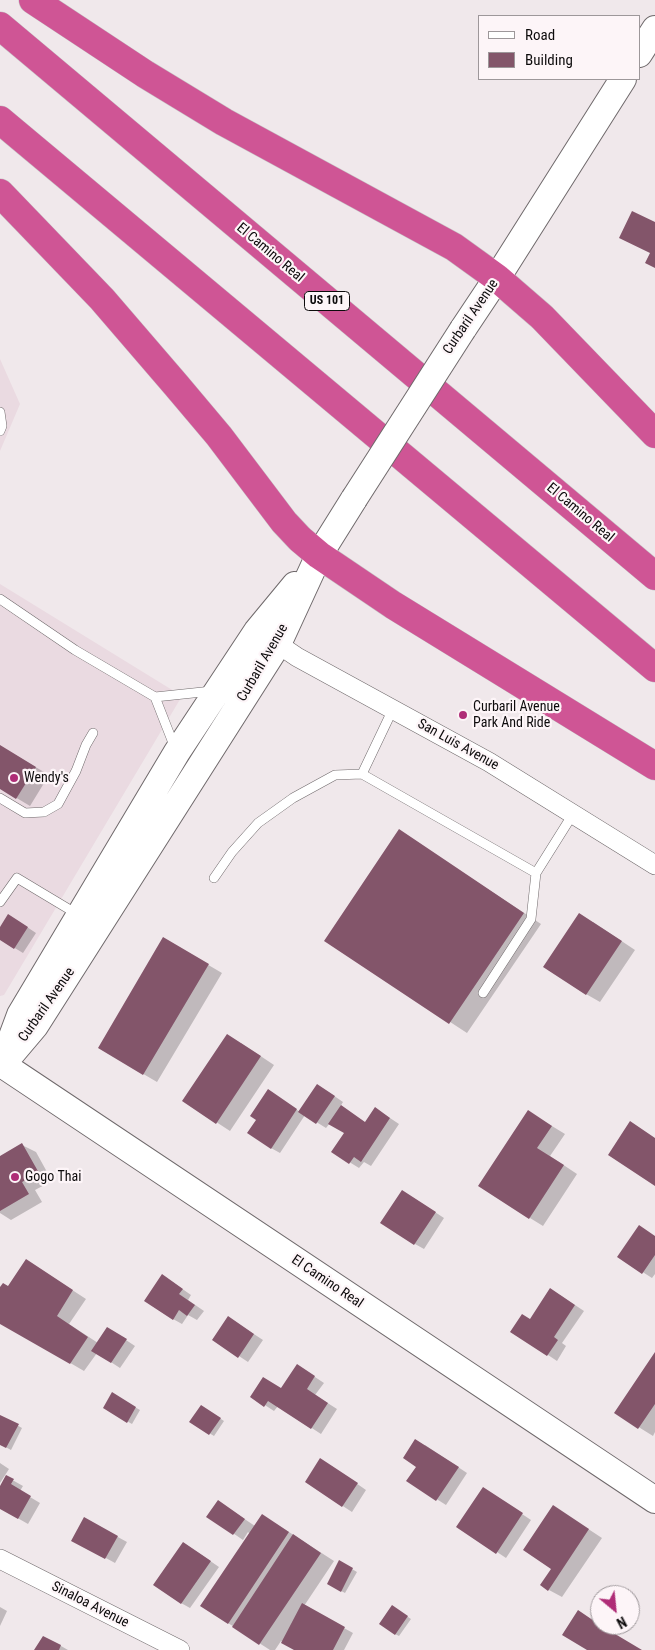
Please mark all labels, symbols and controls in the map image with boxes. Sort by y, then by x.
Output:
legend [478,15,640,80]
text: Road [525,26,555,44]
text: Building [525,51,573,69]
street label: El Camino Real [233,220,307,286]
street label: Curbaril Avenue [440,276,502,358]
road number: US 101 [304,292,350,310]
street label: El Camino Real [543,480,617,546]
street label: Curbaril Avenue [234,621,292,705]
place label: Curbaril Avenue Park And Ride [473,699,560,732]
marker: Curbaril Avenue Park And Ride [457,709,469,721]
street label: San Luis Avenue [414,716,502,774]
place label: Wendy's [24,770,69,786]
marker: Wendy's [8,772,20,784]
street label: Curbaril Avenue [15,965,79,1045]
place label: Gogo Thai [25,1169,81,1185]
marker: Gogo Thai [9,1171,21,1183]
street label: El Camino Real [288,1252,366,1312]
street label: Sinaloa Avenue [49,1578,131,1632]
north arrow [590,1585,640,1635]
text: N [614,1613,629,1631]

